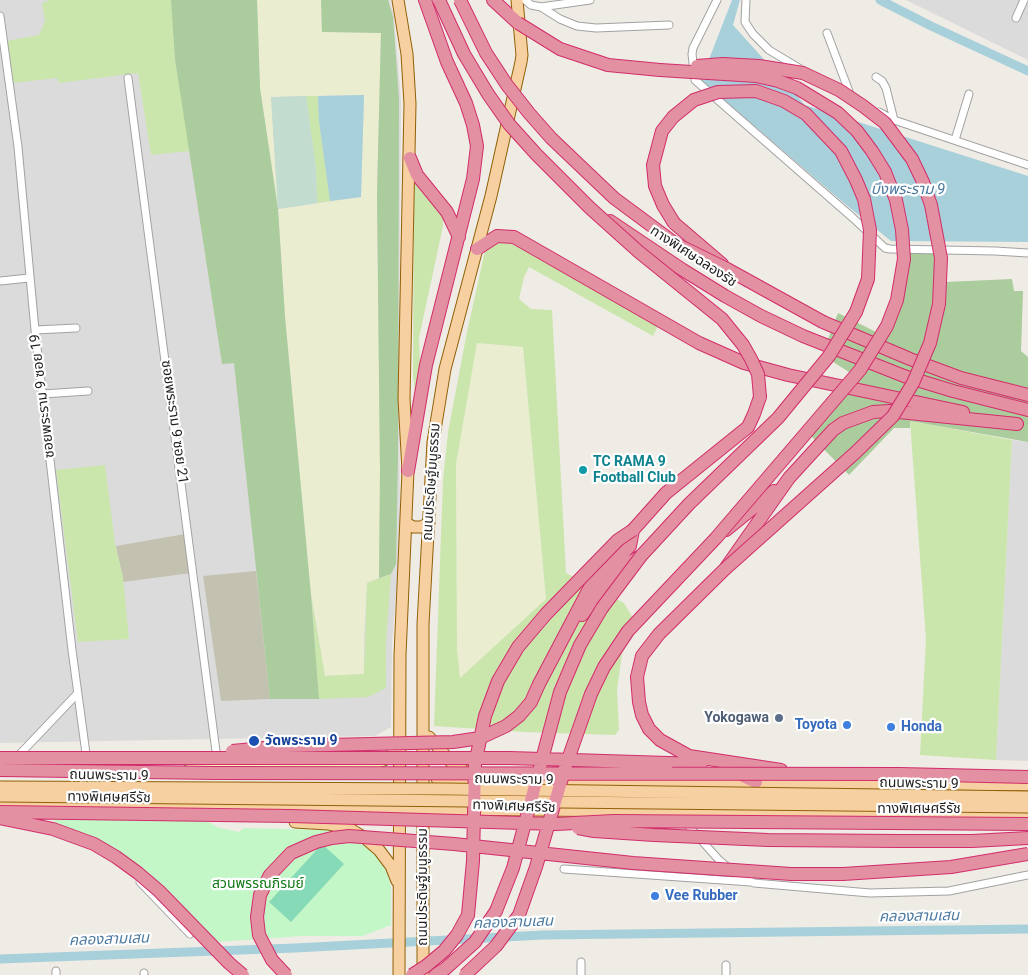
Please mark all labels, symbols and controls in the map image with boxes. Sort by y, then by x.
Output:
water label: บึงพระราม 9 [871,181,945,199]
street label: ทางพิเศษฉลองรัช [647,223,739,291]
street label: ซอยพระราม 9 ซอย 19 [27,333,59,459]
street label: ซอยพระราม 9 ซอย 21 [157,359,191,485]
street label: ถนนประดิษฐ์มนูธรรม [420,423,444,541]
place label: TC RAMA 9 Football Club [593,454,676,487]
marker: TC RAMA 9 Football Club [577,464,589,476]
place label: Yokogawa [704,710,769,726]
marker: Yokogawa [773,712,785,724]
place label: Toyota [795,717,837,733]
marker: Toyota [841,719,853,731]
place label: Honda [901,719,942,735]
marker: Honda [885,721,897,733]
place label: วัดพระราม 9 [265,733,337,749]
marker: วัดพระราม 9 [247,734,261,748]
street label: ถนนพระราม 9 [69,767,149,785]
street label: ถนนพระราม 9 [474,771,554,789]
street label: ถนนพระราม 9 [879,775,959,793]
street label: ทางพิเศษศรีรัช [67,789,151,807]
street label: ทางพิเศษศรีรัช [472,797,556,817]
street label: ทางพิเศษศรีรัช [877,801,961,817]
street label: ถนนประดิษฐ์มนูธรรม [415,828,431,946]
park label: สวนพรรณภิรมย์ [212,876,304,892]
place label: Vee Rubber [665,888,738,904]
marker: Vee Rubber [649,890,661,902]
water label: คลองสามเสน [879,907,959,927]
water label: คลองสามเสน [473,913,553,933]
water label: คลองสามเสน [69,930,149,950]

